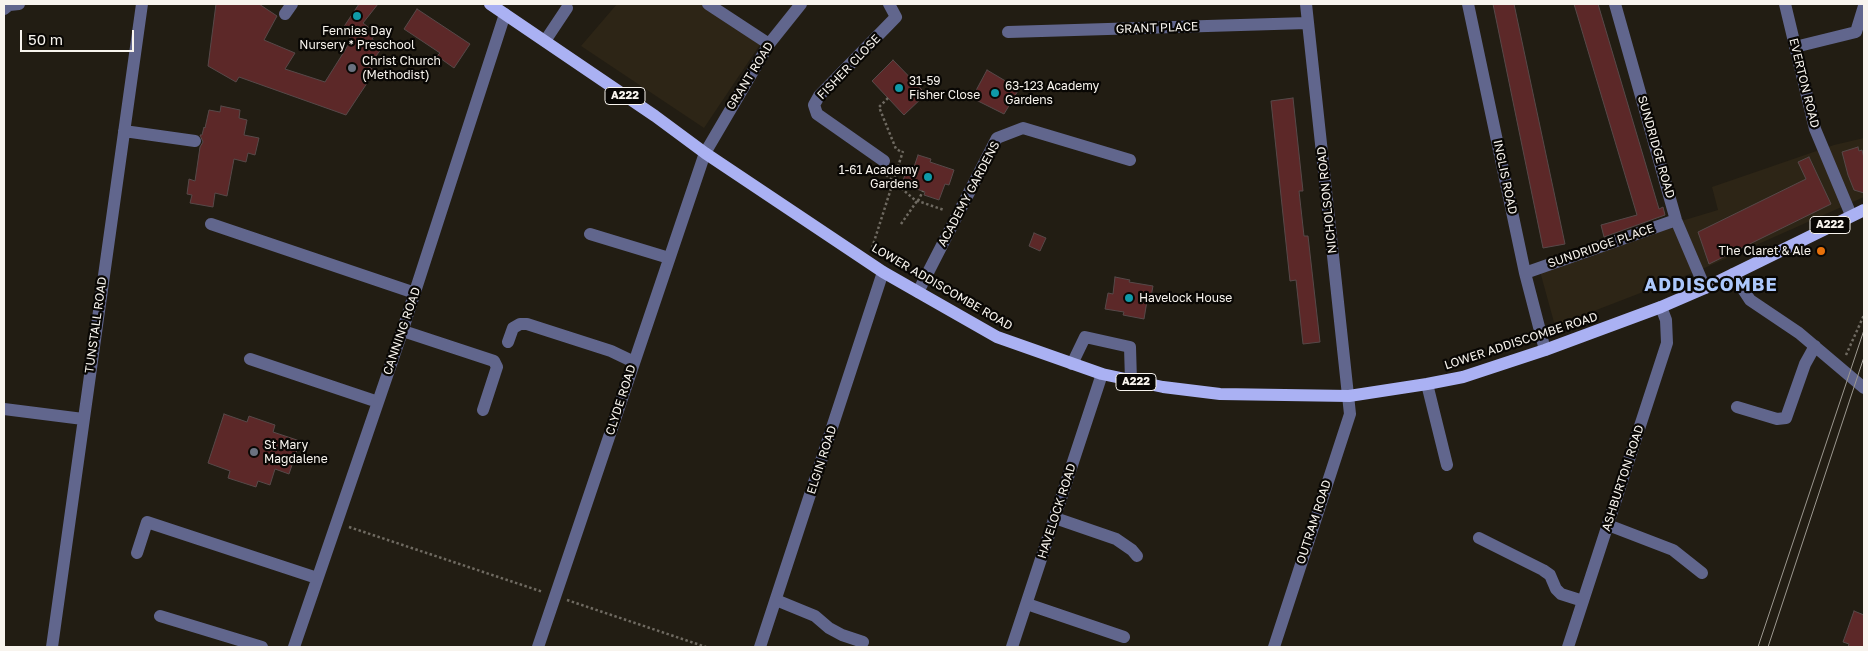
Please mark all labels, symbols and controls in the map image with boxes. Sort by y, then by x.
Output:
marker: Fennies Day Nursery * Preschool [351,10,363,22]
street label: GRANT PLACE [1115,19,1199,37]
scale bar [22,20,136,52]
place label: Fennies Day Nursery * Preschool [299,24,415,52]
text: 50 m [28,30,63,48]
street label: FISHER CLOSE [814,32,884,102]
street label: EVERTON ROAD [1786,36,1822,130]
street label: GRANT ROAD [723,39,777,113]
place label: Christ Church (Methodist) [362,54,441,82]
marker: Christ Church (Methodist) [346,62,358,74]
place label: 31-59 Fisher Close [909,74,980,102]
place label: 63-123 Academy Gardens [1005,79,1099,107]
marker: 31-59 Fisher Close [893,82,905,94]
marker: 63-123 Academy Gardens [989,87,1001,99]
road number: A222 [605,88,645,104]
street label: SUNDRIDGE ROAD [1634,94,1678,200]
street label: INGLIS ROAD [1490,138,1520,216]
street label: ACADEMY GARDENS [935,139,1003,249]
street label: NICHOLSON ROAD [1314,146,1340,254]
place label: 1-61 Academy Gardens [839,163,918,191]
marker: 1-61 Academy Gardens [922,171,934,183]
road number: A222 [1810,216,1850,234]
street label: SUNDRIDGE PLACE [1546,221,1656,271]
street label: LOWER ADDISCOMBE ROAD [869,241,1015,333]
place label: The Claret & Ale [1719,244,1811,258]
marker: The Claret & Ale [1815,245,1827,257]
district label: ADDISCOMBE [1643,274,1779,296]
street label: TUNSTALL ROAD [82,276,110,374]
street label: CANNING ROAD [380,285,424,377]
place label: Havelock House [1139,291,1232,305]
marker: Havelock House [1123,292,1135,304]
street label: LOWER ADDISCOMBE ROAD [1443,309,1599,373]
street label: CLYDE ROAD [603,363,639,437]
road number: A222 [1116,374,1156,391]
street label: ASHBURTON ROAD [1599,423,1647,533]
street label: ELGIN ROAD [804,424,840,496]
place label: St Mary Magdalene [264,438,328,466]
marker: St Mary Magdalene [248,446,260,458]
street label: HAVELOCK ROAD [1035,462,1079,560]
street label: OUTRAM ROAD [1294,478,1334,566]

